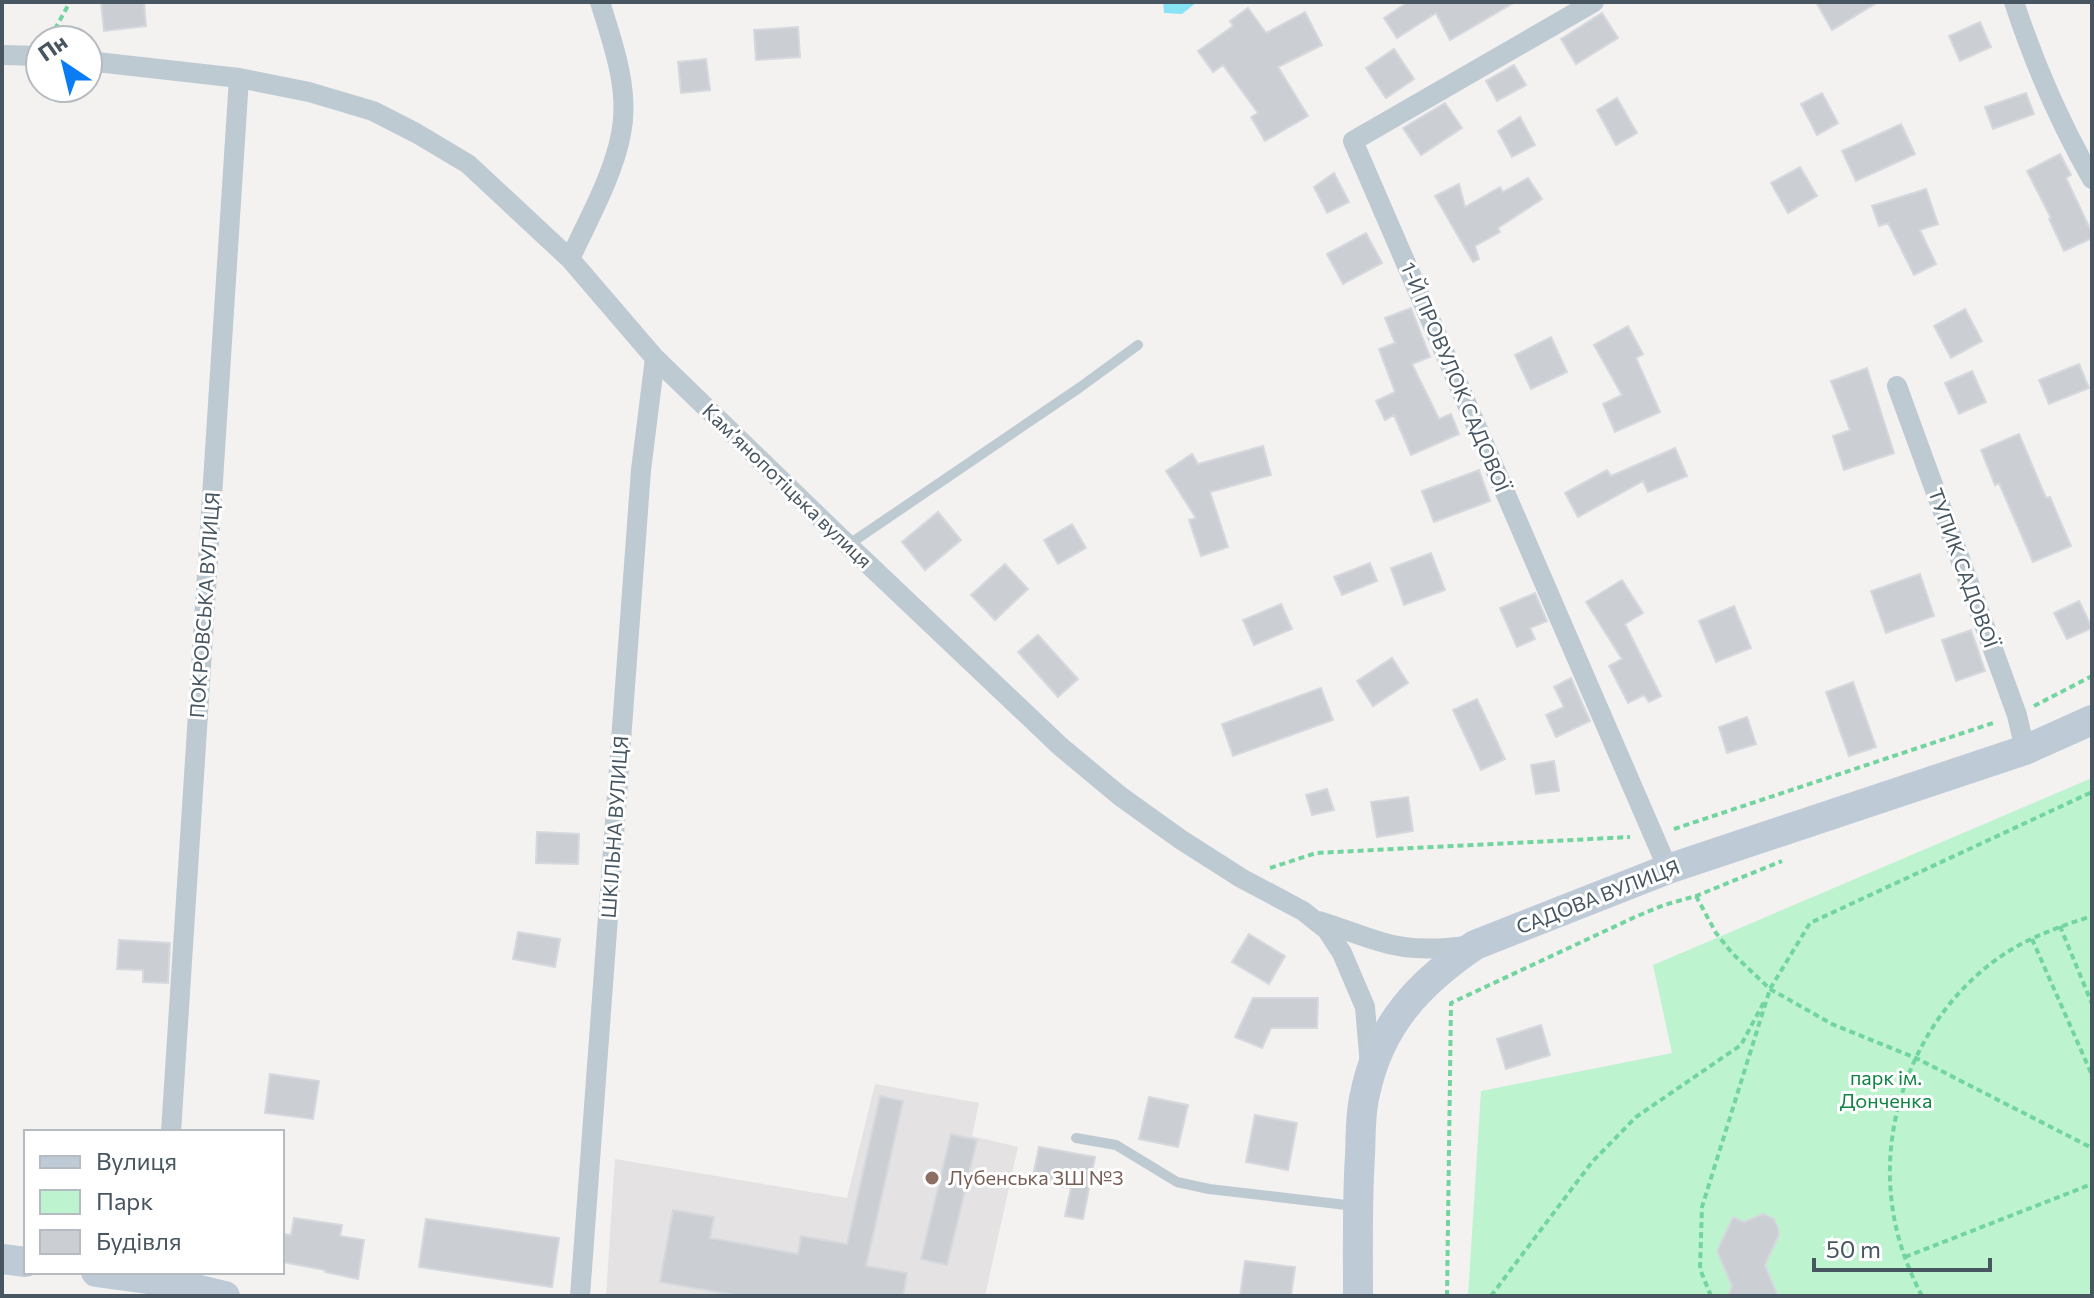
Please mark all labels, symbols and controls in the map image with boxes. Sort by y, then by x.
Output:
north arrow [24,24,104,104]
text: Пн [33,28,72,67]
street label: 1-Й ПРОВУЛОК САДОВОЇ [1397,258,1515,495]
street label: Камʼянопотіцька вулиця [698,398,877,573]
street label: ТУПИК САДОВОЇ [1924,485,2004,651]
street label: ПОКРОВСЬКА ВУЛИЦЯ [184,491,224,719]
street label: ШКІЛЬНА ВУЛИЦЯ [596,735,632,919]
street label: САДОВА ВУЛИЦЯ [1513,854,1683,938]
park label: парк ім. Донченка [1840,1065,1932,1112]
legend [24,1130,284,1274]
text: Вулиця [96,1146,177,1175]
place label: Лубенська ЗШ №3 [948,1165,1124,1189]
marker: Лубенська ЗШ №3 [923,1169,941,1187]
text: Парк [96,1186,153,1215]
scale bar [1814,1222,1990,1272]
text: Будівля [96,1226,182,1255]
text: 50 m [1826,1234,1881,1263]

